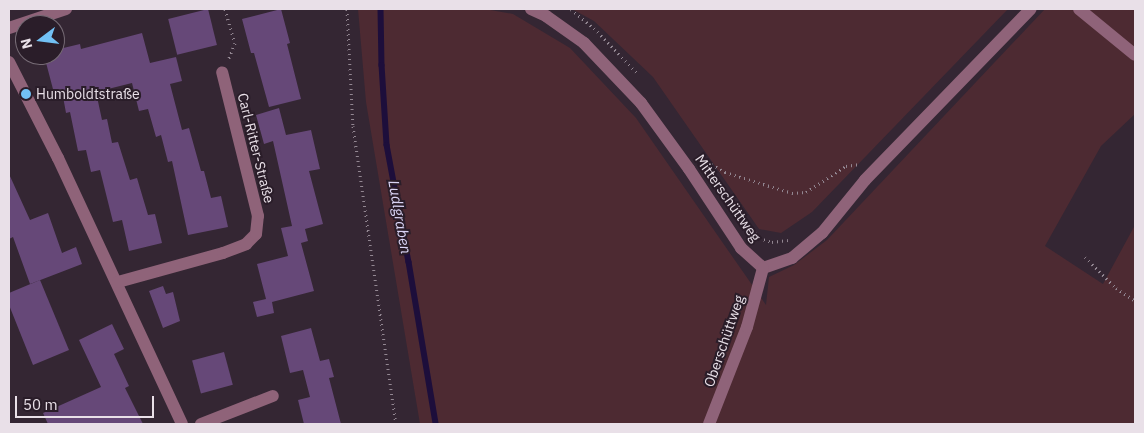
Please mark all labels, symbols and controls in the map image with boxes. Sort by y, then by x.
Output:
north arrow [15,15,65,65]
text: N [16,36,36,51]
place label: Humboldtstraße [36,86,140,102]
marker: Humboldtstraße [20,88,32,100]
street label: Carl-Ritter-Straße [234,91,278,205]
street label: Mitterschüttweg [692,151,764,245]
water label: Ludlgraben [385,179,415,255]
street label: Oberschüttweg [700,293,748,389]
scale bar [18,386,156,418]
text: 50 m [23,395,58,414]

